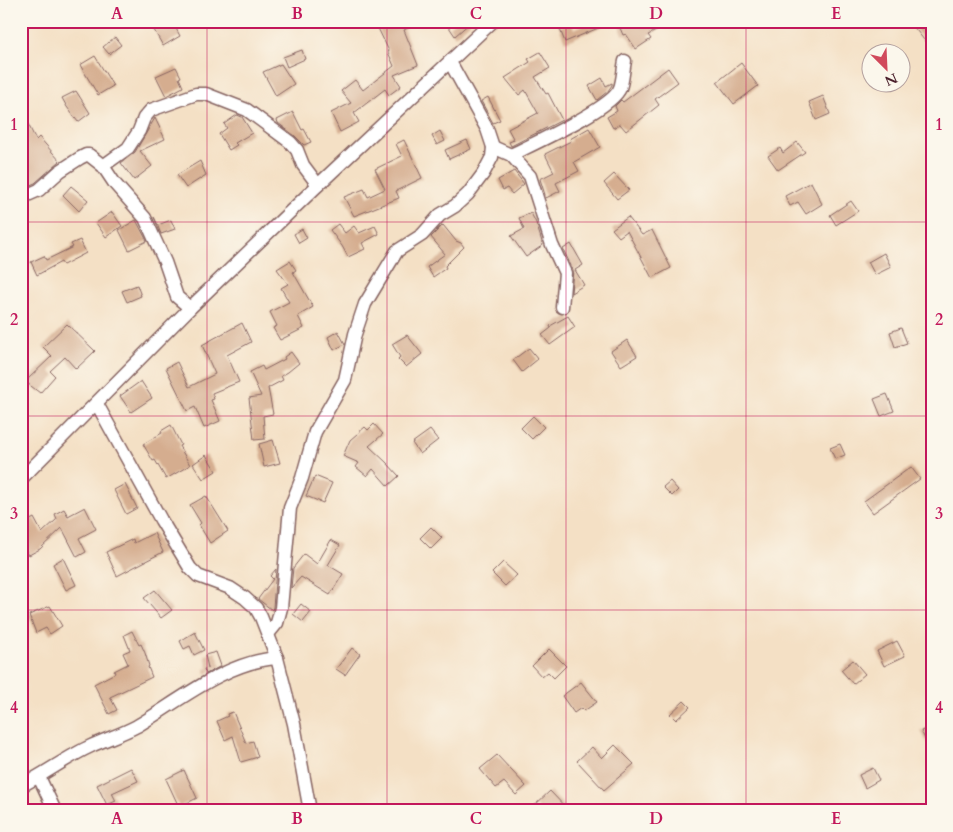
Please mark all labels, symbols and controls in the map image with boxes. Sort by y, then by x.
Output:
text: A [111,3,123,25]
text: B [291,3,303,25]
text: C [470,3,482,25]
text: D [649,3,663,25]
text: E [831,3,841,25]
north arrow [860,42,910,92]
text: N [882,68,901,91]
text: 1 [10,114,18,136]
text: 1 [935,114,943,136]
text: 2 [10,309,18,331]
text: 2 [935,309,943,331]
text: 3 [10,503,18,525]
text: 3 [935,503,943,525]
text: 4 [10,697,18,719]
text: 4 [935,697,943,719]
text: A [111,808,123,830]
text: B [291,808,303,830]
text: C [470,808,482,830]
text: D [649,808,663,830]
text: E [831,808,841,830]

